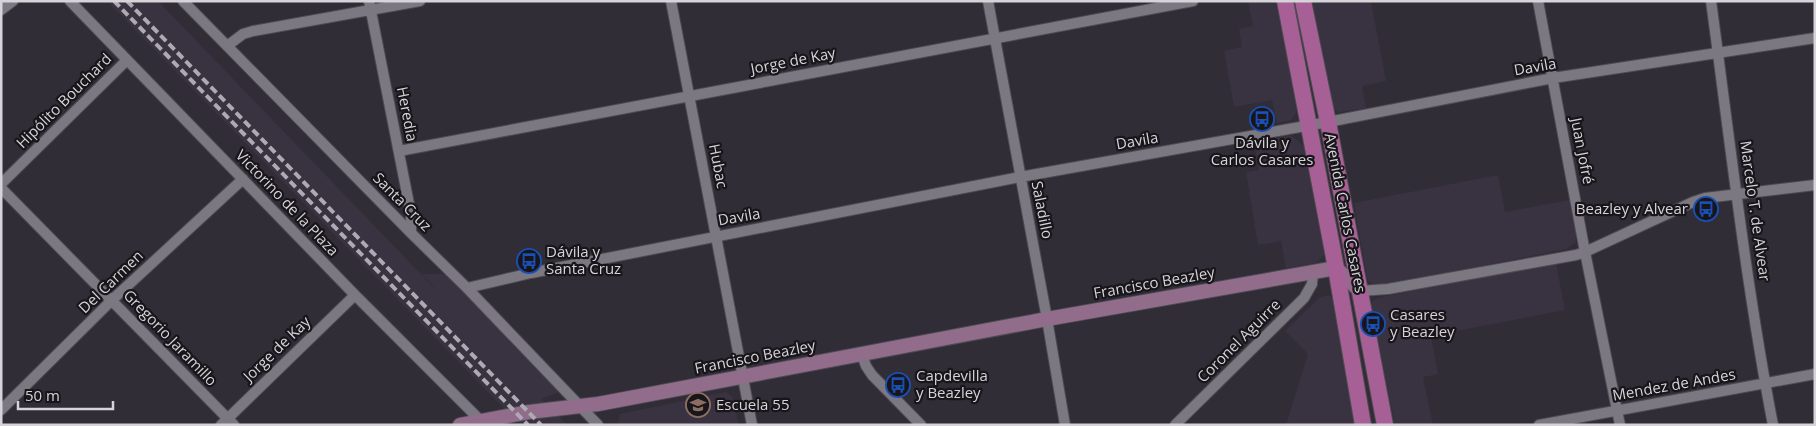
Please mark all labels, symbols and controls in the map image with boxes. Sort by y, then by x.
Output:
street label: Jorge de Kay [747,42,837,78]
street label: Hipólito Bouchard [11,48,115,152]
street label: Davila [1512,52,1558,80]
street label: Heredia [393,85,423,143]
bus stop icon: Dávila y Carlos Casares [1249,106,1275,132]
street label: Juan Jofré [1566,114,1599,186]
street label: Davila [1114,126,1160,154]
street label: Avenida Carlos Casares [1321,131,1371,294]
place label: Dávila y Carlos Casares [1211,132,1313,169]
street label: Marcelo T. de Alvear [1736,139,1776,282]
street label: Hubac [705,142,733,190]
street label: Victorino de la Plaza [232,145,344,260]
street label: Santa Cruz [369,168,436,235]
street label: Saladillo [1028,179,1058,240]
bus stop icon: Beazley y Alvear [1693,196,1719,222]
place label: Beazley y Alvear [1576,198,1688,218]
street label: Davila [716,202,762,230]
place label: Dávila y Santa Cruz [546,241,621,278]
street label: Del Carmen [74,245,147,317]
bus stop icon: Dávila y Santa Cruz [516,248,542,274]
street label: Francisco Beazley [1092,261,1217,303]
street label: Gregorio Jaramillo [120,285,222,390]
street label: Coronel Aguirre [1192,294,1284,386]
place label: Casares y Beazley [1390,304,1455,341]
street label: Jorge de Kay [237,311,315,387]
bus stop icon: Casares y Beazley [1360,311,1386,337]
street label: Francisco Beazley [693,334,817,378]
street label: Mendez de Andes [1611,363,1737,405]
place label: Capdevilla y Beazley [916,365,988,402]
bus stop icon: Capdevilla y Beazley [885,372,911,398]
scale bar [18,378,112,410]
text: 50 m [25,385,60,405]
school or university icon: Escuela 55 [685,392,711,418]
place label: Escuela 55 [716,394,789,414]

